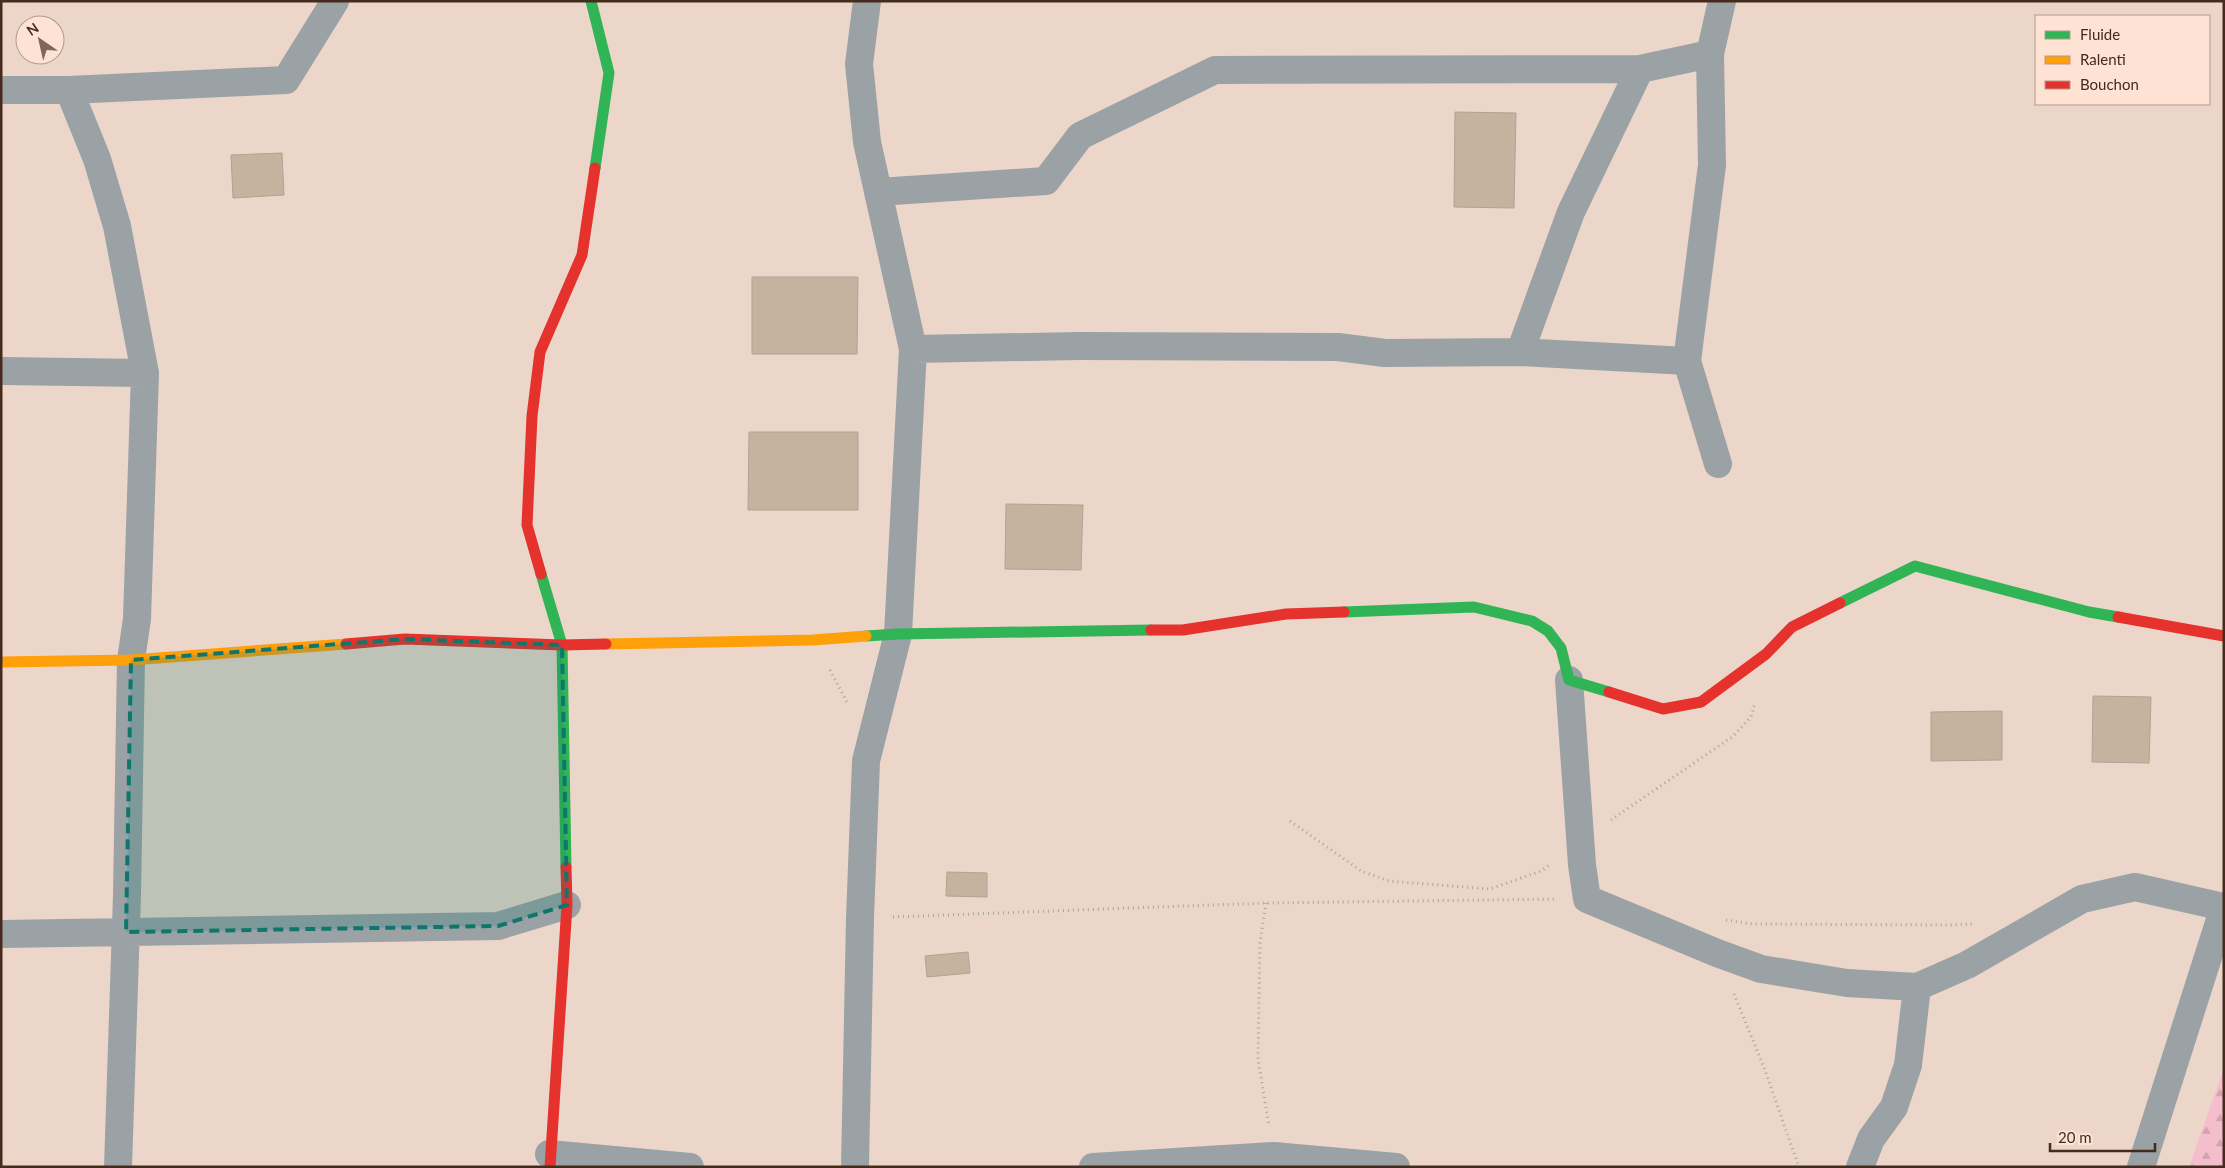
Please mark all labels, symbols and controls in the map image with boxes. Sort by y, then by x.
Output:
north arrow [15,15,65,65]
legend [2035,15,2210,105]
text: N [23,19,42,39]
text: Fluide [2080,25,2120,43]
text: Ralenti [2080,50,2126,68]
text: Bouchon [2080,75,2139,93]
scale bar [2050,1120,2155,1152]
text: 20 m [2058,1128,2092,1146]

